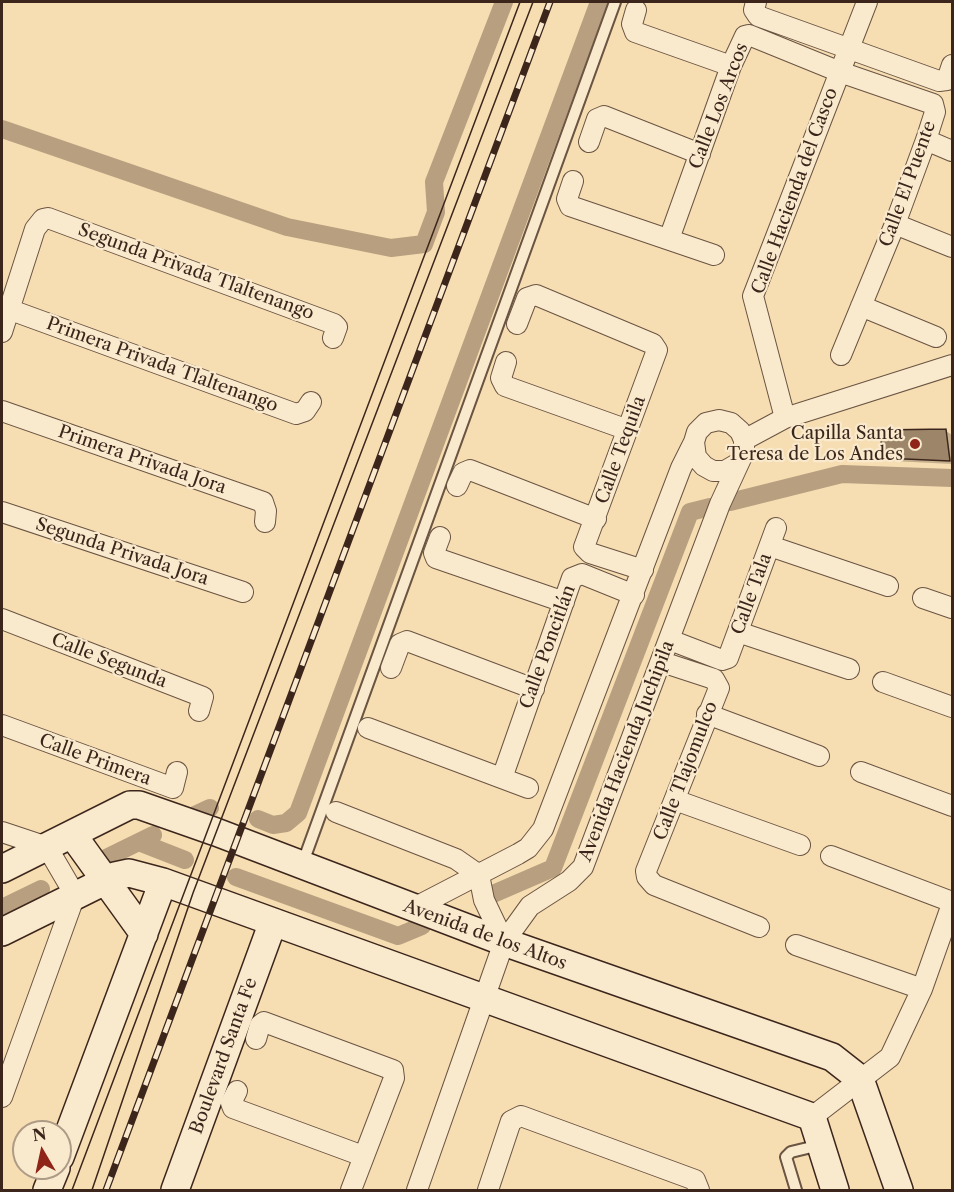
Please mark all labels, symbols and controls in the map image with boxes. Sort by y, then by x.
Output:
street label: Calle Los Arcos [685,40,753,172]
street label: Calle Hacienda del Casco [748,85,842,297]
street label: Calle El Puente [875,118,941,250]
street label: Segunda Privada Tlaltenango [75,219,317,325]
street label: Primera Privada Tlaltenango [43,313,281,417]
street label: Calle Tequila [592,393,650,507]
street label: Primera Privada Jora [55,421,229,499]
place label: Capilla Santa Teresa de Los Andes [727,423,903,466]
marker: Capilla Santa Teresa de Los Andes [908,437,922,451]
street label: Segunda Privada Jora [33,514,211,590]
street label: Calle Tala [727,550,777,638]
street label: Calle Poncitlán [516,582,580,712]
street label: Calle Segunda [48,629,170,693]
street label: Avenida Hacienda Juchipila [575,638,679,864]
street label: Calle Tlajomulco [650,698,722,844]
street label: Calle Primera [36,730,154,790]
street label: Avenida de los Altos [400,895,570,975]
street label: Boulevard Santa Fe [186,975,262,1137]
north arrow [12,1120,72,1180]
text: N [31,1123,48,1145]

